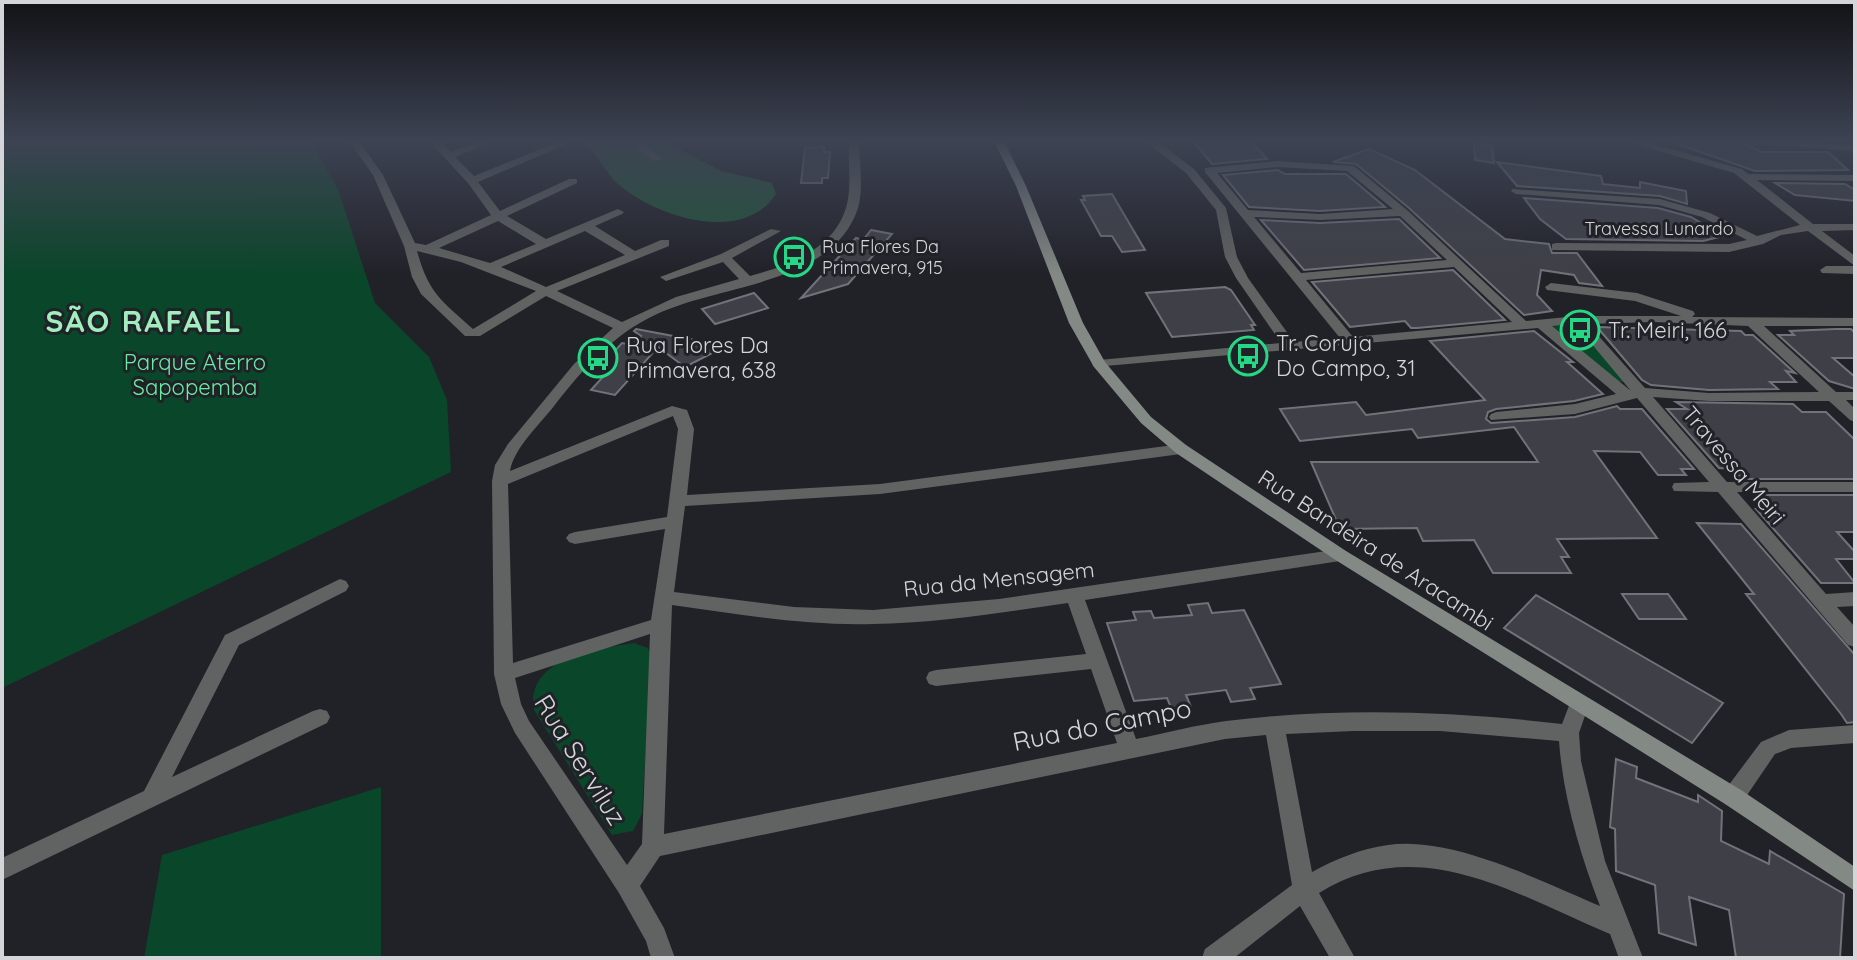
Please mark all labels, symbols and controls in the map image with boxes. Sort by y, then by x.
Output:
street label: Travessa Lunardo [1584,217,1734,240]
place label: Rua Flores Da Primavera, 915 [822,235,943,279]
bus stop icon: Rua Flores Da Primavera, 915 [773,236,815,278]
district label: SÃO RAFAEL [45,302,243,340]
bus stop icon: Tr. Meiri, 166 [1559,309,1601,351]
place label: Tr. Meiri, 166 [1608,316,1727,344]
place label: Tr. Coruja Do Campo, 31 [1276,329,1416,382]
place label: Rua Flores Da Primavera, 638 [626,331,776,384]
bus stop icon: Tr. Coruja Do Campo, 31 [1227,335,1269,377]
bus stop icon: Rua Flores Da Primavera, 638 [577,337,619,379]
park label: Parque Aterro Sapopemba [124,348,266,401]
street label: Travessa Meiri [1676,400,1792,530]
street label: Rua Bandeira de Aracambi [1253,463,1499,637]
street label: Rua da Mensagem [902,555,1096,603]
street label: Rua Serviluz [527,688,634,831]
street label: Rua do Campo [1010,691,1194,758]

